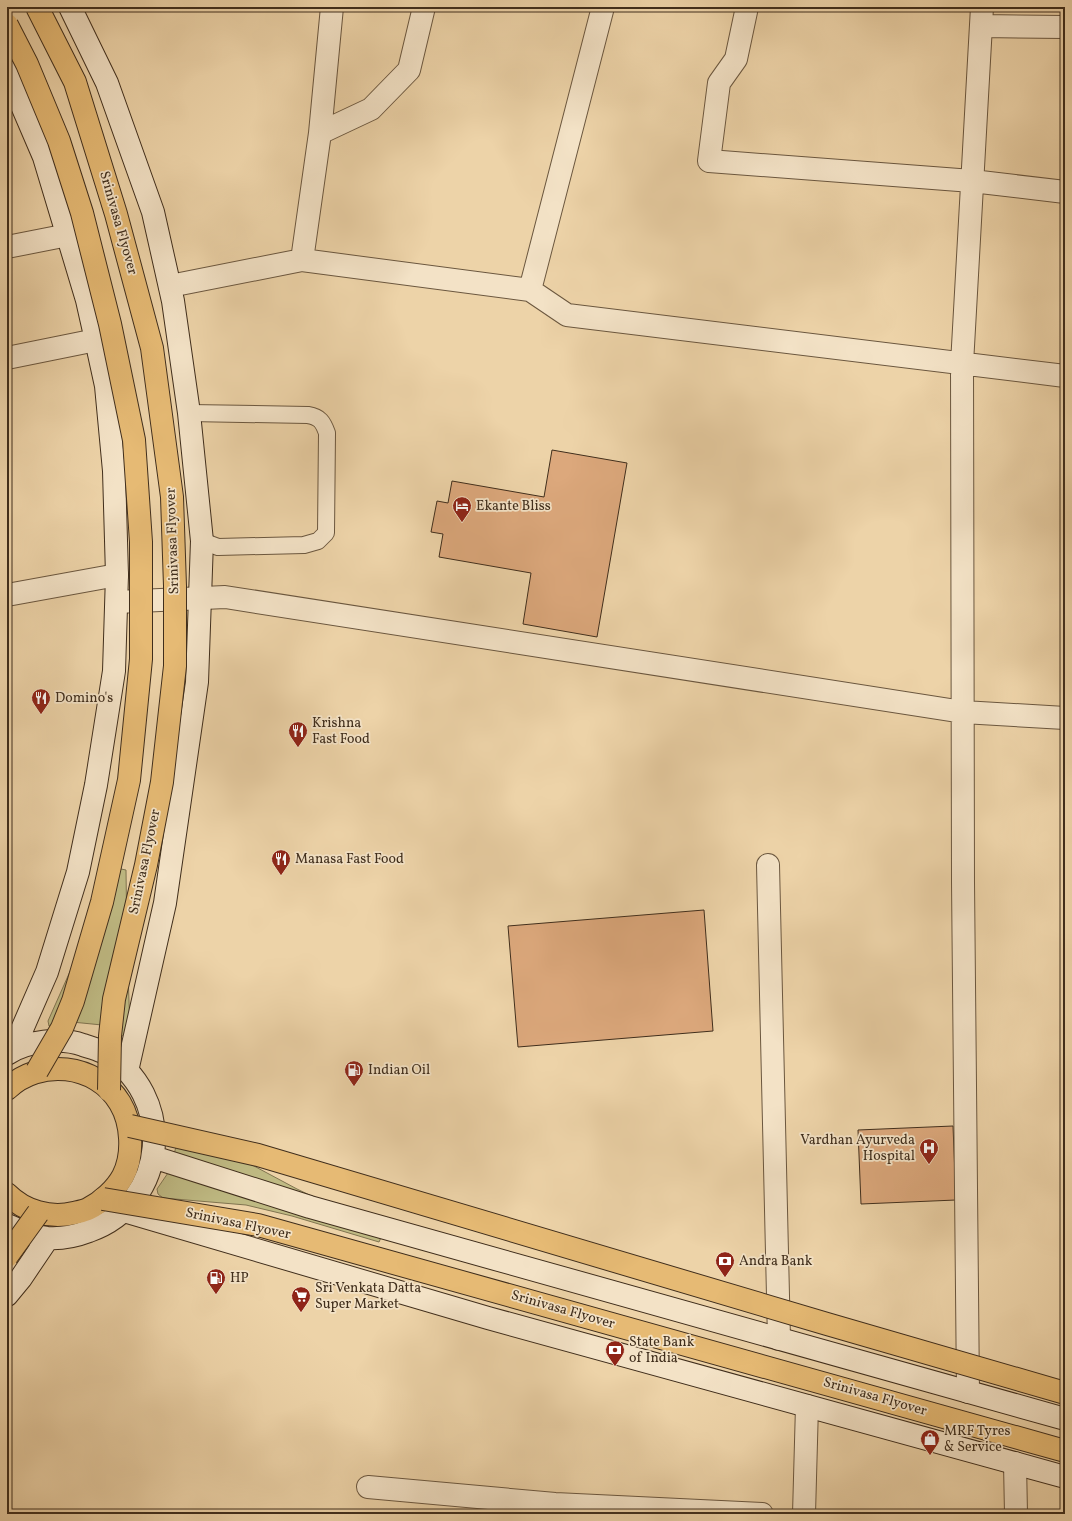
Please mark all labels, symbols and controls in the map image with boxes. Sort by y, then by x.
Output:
street label: Srinivasa Flyover [94,169,142,277]
street label: Srinivasa Flyover [162,487,184,595]
hotel icon: Ekante Bliss [451,495,473,523]
place label: Ekante Bliss [476,497,551,516]
restaurant icon: Domino's [30,687,52,715]
place label: Domino's [55,689,113,708]
place label: Krishna Fast Food [312,714,370,749]
restaurant icon: Krishna Fast Food [287,720,309,748]
street label: Srinivasa Flyover [125,808,165,916]
restaurant icon: Manasa Fast Food [270,848,292,876]
place label: Manasa Fast Food [295,850,404,869]
fuel station icon: Indian Oil [343,1059,365,1087]
place label: Indian Oil [368,1061,430,1080]
place label: Vardhan Ayurveda Hospital [800,1131,915,1166]
hospital icon: Vardhan Ayurveda Hospital [918,1137,940,1165]
street label: Srinivasa Flyover [184,1204,292,1244]
bank icon: Andra Bank [714,1250,736,1278]
place label: Andra Bank [739,1252,813,1271]
fuel station icon: HP [205,1267,227,1295]
place label: HP [230,1269,249,1288]
place label: Sri Venkata Datta Super Market [315,1279,421,1314]
supermarket icon: Sri Venkata Datta Super Market [290,1285,312,1313]
street label: Srinivasa Flyover [509,1286,617,1334]
place label: State Bank of India [629,1333,695,1368]
bank icon: State Bank of India [604,1339,626,1367]
street label: Srinivasa Flyover [821,1373,929,1421]
place label: MRF Tyres & Service [944,1422,1010,1457]
shop icon: MRF Tyres & Service [919,1428,941,1456]

